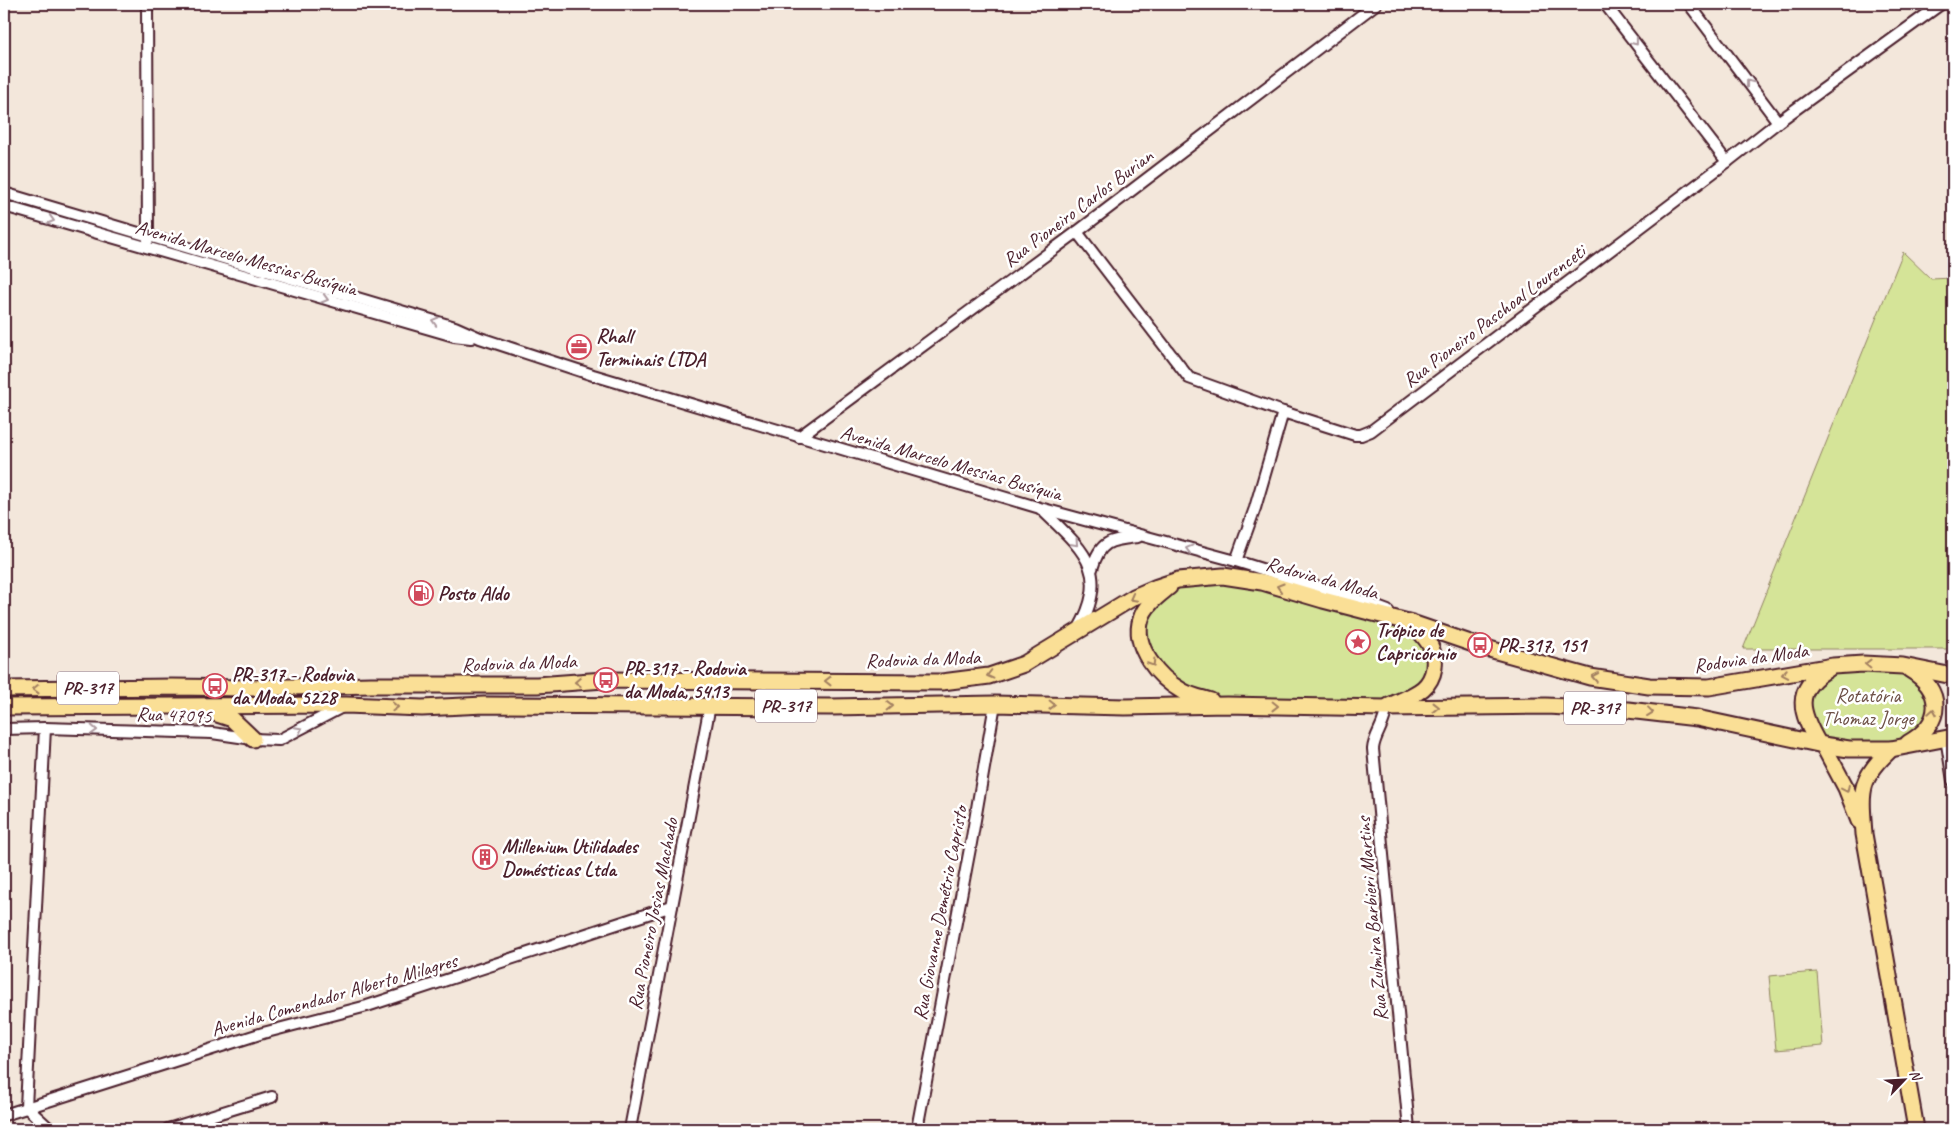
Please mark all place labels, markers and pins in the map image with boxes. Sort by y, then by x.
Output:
place label: Rhall Terminais LTDA [596,324,707,372]
office icon: Rhall Terminais LTDA [566,334,592,360]
fuel station icon: Posto Aldo [408,580,434,606]
place label: Posto Aldo [438,581,511,606]
place label: Trópico de Capricórnio [1376,618,1457,666]
place icon: Trópico de Capricórnio [1345,629,1371,655]
bus stop icon: PR-317, 151 [1467,632,1493,658]
place label: PR-317, 151 [1498,633,1588,658]
place label: PR-317 - Rodovia da Moda, 5413 [624,656,748,704]
place label: PR-317 - Rodovia da Moda, 5228 [232,662,356,710]
bus stop icon: PR-317 - Rodovia da Moda, 5413 [593,667,619,693]
bus stop icon: PR-317 - Rodovia da Moda, 5228 [202,673,228,699]
place label: Millenium Utilidades Domésticas Ltda [502,834,640,882]
building icon: Millenium Utilidades Domésticas Ltda [472,844,498,870]

